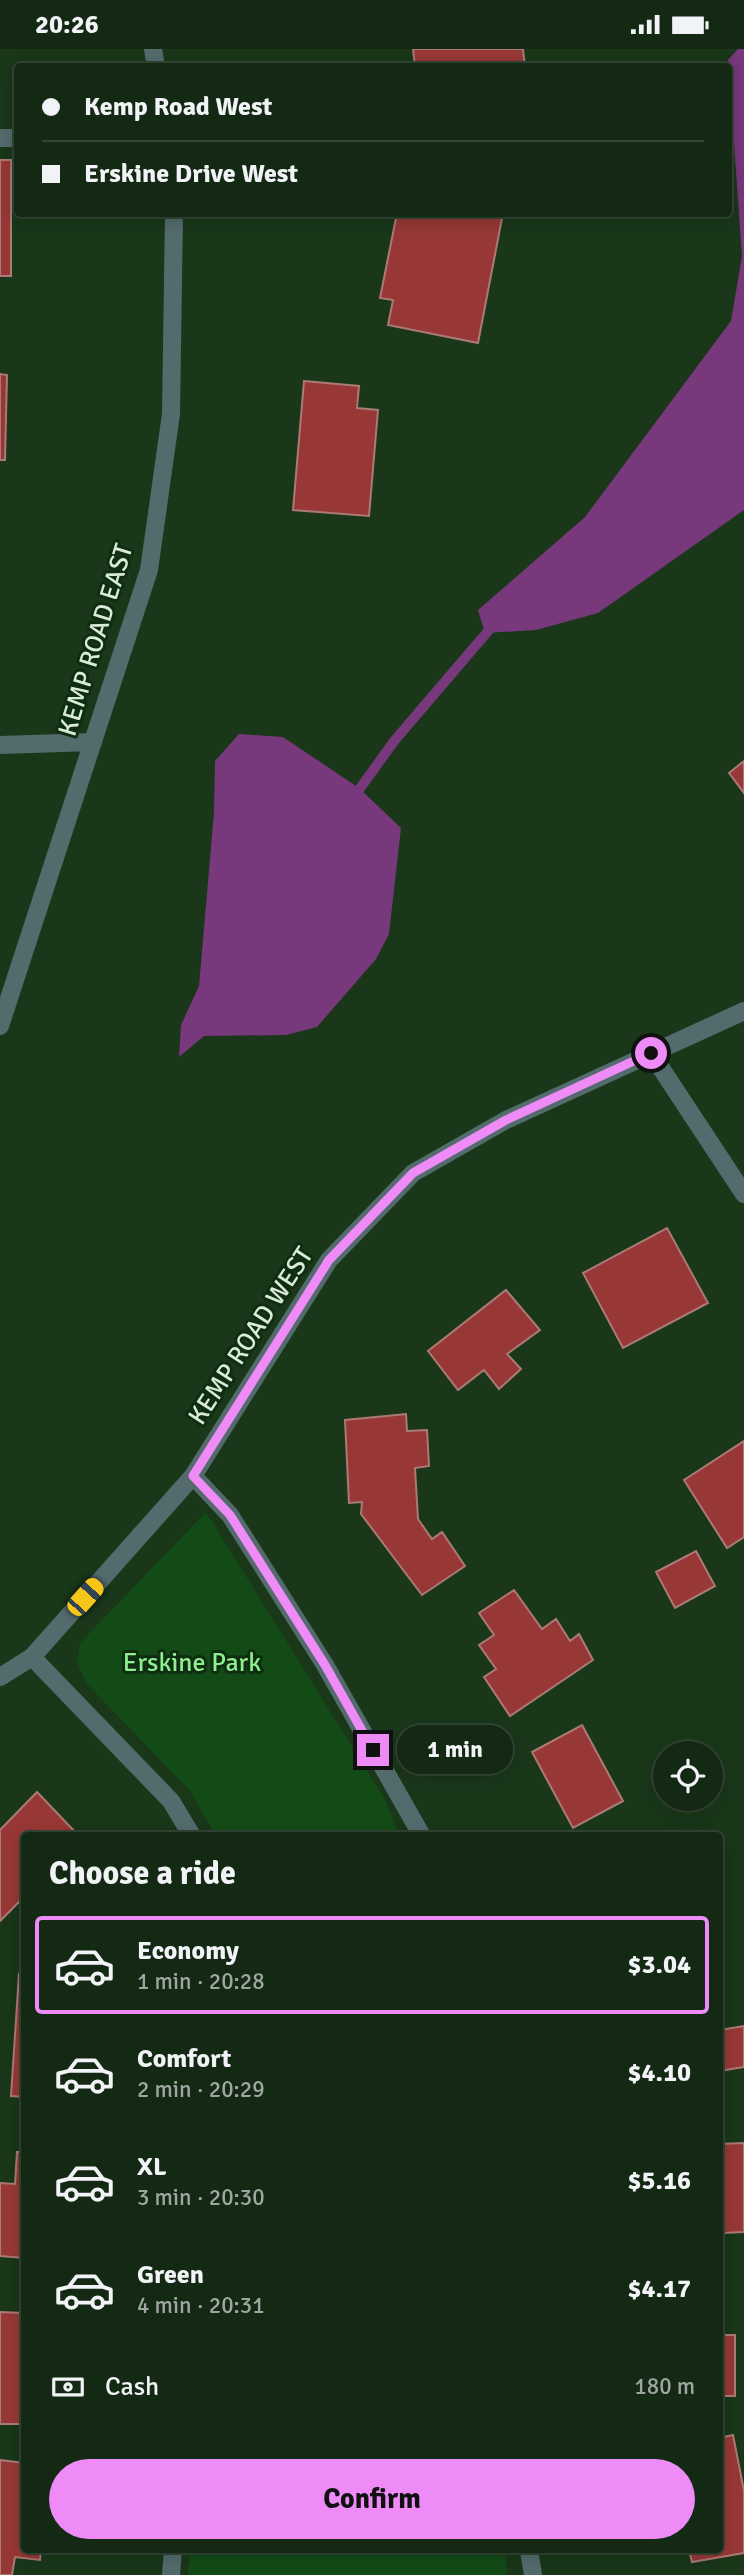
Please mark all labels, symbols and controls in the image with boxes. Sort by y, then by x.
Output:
text: 20:26 [35,9,99,41]
text: Kemp Road West [84,91,272,123]
text: Erskine Drive West [84,158,298,190]
street label: KEMP ROAD EAST [52,540,140,740]
route start [635,1037,667,1069]
street label: KEMP ROAD WEST [182,1241,320,1431]
car [64,1574,107,1620]
park label: Erskine Park [123,1647,261,1679]
callout: 1 min [398,1725,513,1775]
route end [357,1734,389,1766]
text: 1 min [427,1735,483,1764]
map controls [653,1741,723,1811]
button: locate [653,1741,723,1811]
text: Choose a ride [49,1854,236,1893]
icon: car [53,1934,116,1997]
text: Economy [137,1935,239,1967]
text: $3.04 [627,1949,691,1981]
text: 1 min · 20:28 [137,1967,265,1996]
icon: car [53,2042,116,2105]
text: Comfort [137,2043,231,2075]
text: $4.10 [627,2057,691,2089]
text: 2 min · 20:29 [137,2075,265,2104]
icon: car [53,2150,116,2213]
text: XL [137,2151,167,2183]
text: $5.16 [627,2165,691,2197]
text: 3 min · 20:30 [137,2183,265,2212]
icon: car [53,2258,116,2321]
text: Green [137,2259,204,2291]
text: $4.17 [627,2273,691,2305]
text: 4 min · 20:31 [137,2291,265,2320]
icon: cash [49,2368,87,2406]
text: Cash [105,2371,159,2403]
text: 180 m [634,2372,695,2401]
button: Confirm [49,2459,695,2539]

